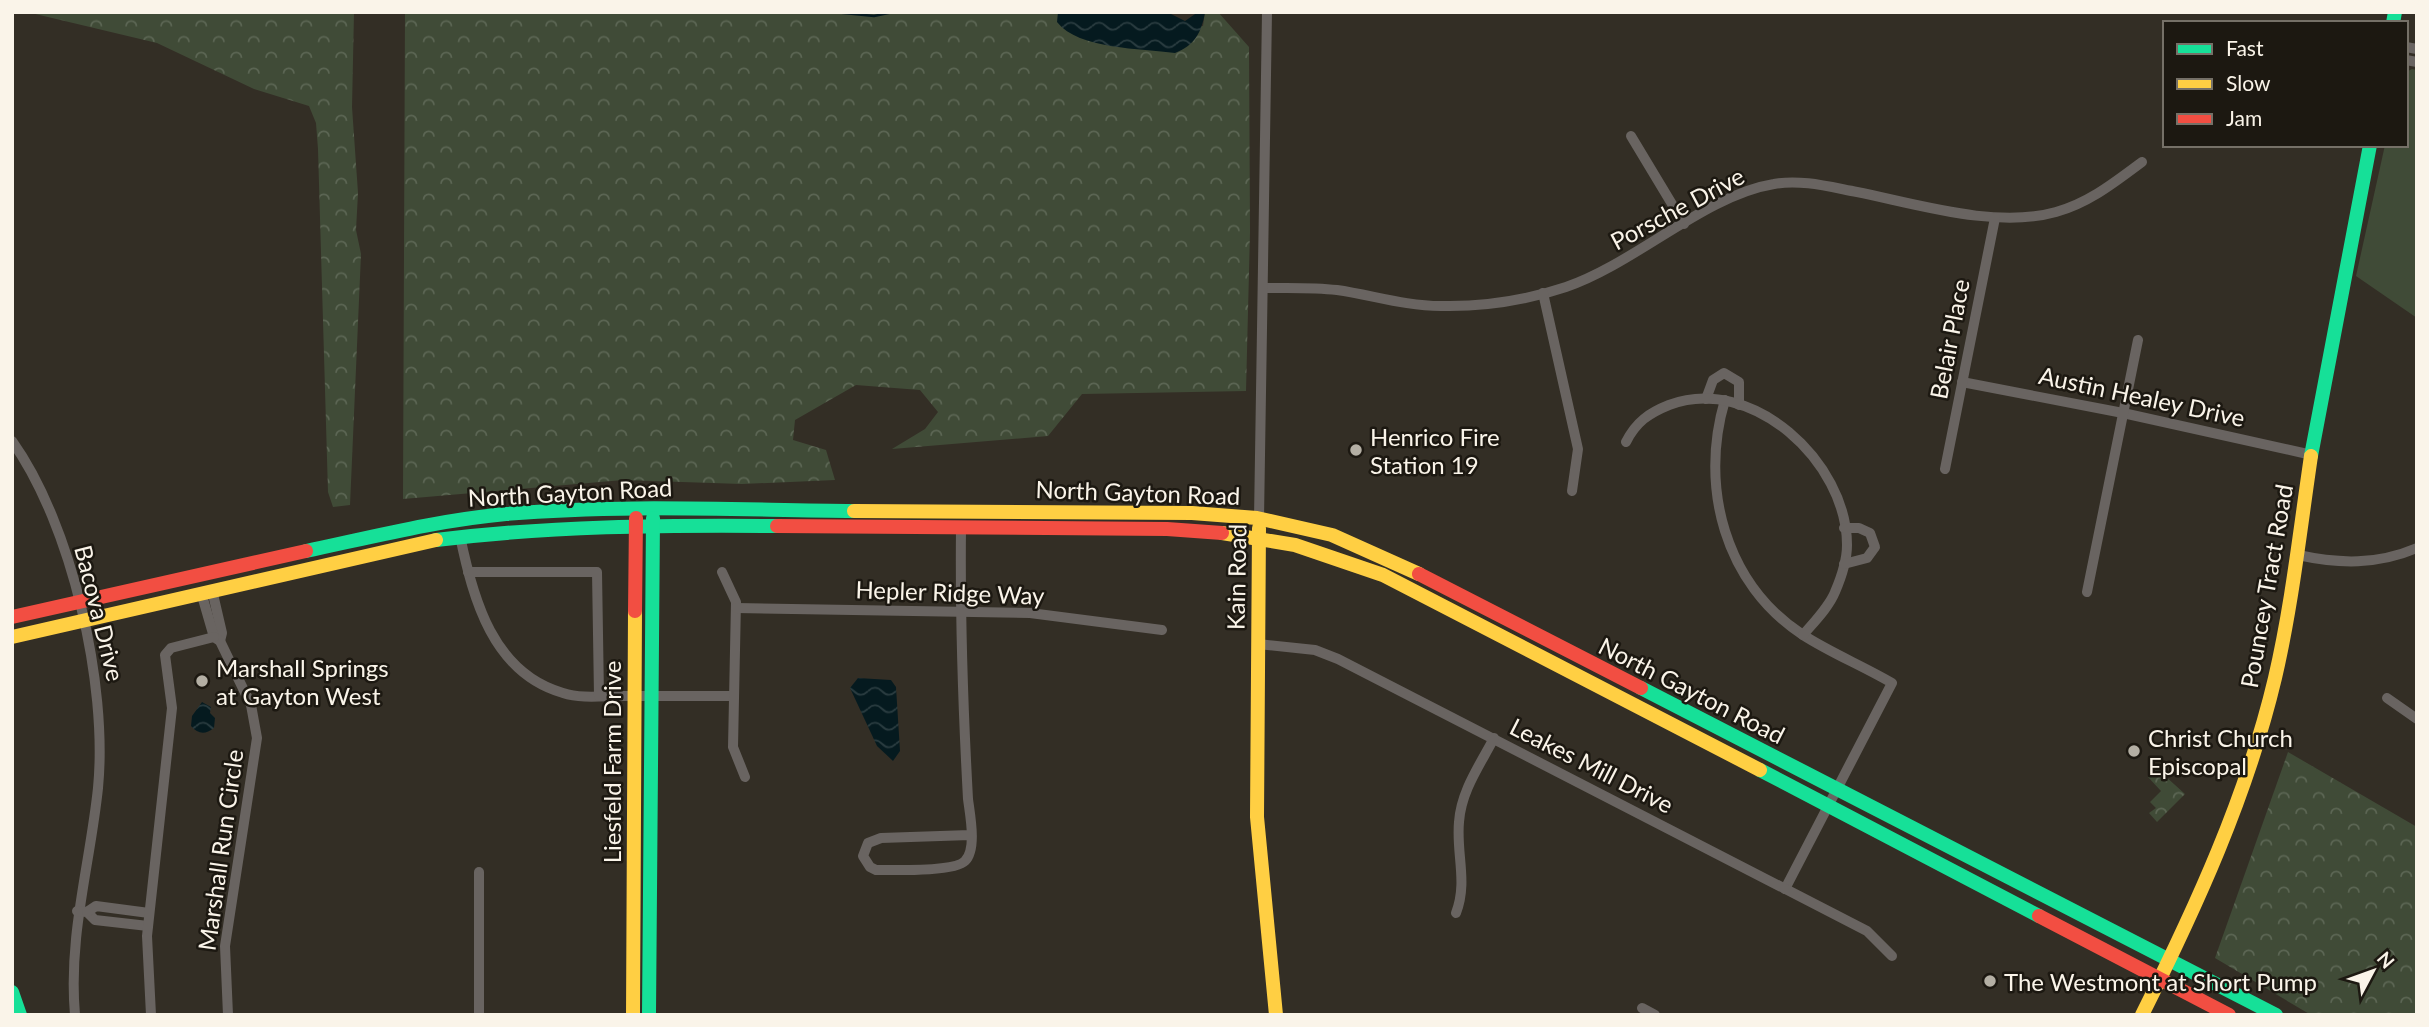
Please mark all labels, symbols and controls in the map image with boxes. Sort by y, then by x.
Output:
legend [2163,21,2408,147]
text: Fast [2226,35,2264,60]
text: Slow [2226,70,2271,95]
text: Jam [2226,105,2262,130]
street label: Porsche Drive [1605,161,1749,255]
street label: Belair Place [1923,277,1975,401]
street label: Austin Healey Drive [2036,360,2248,432]
place label: Henrico Fire Station 19 [1370,422,1500,479]
marker: Henrico Fire Station 19 [1348,442,1364,458]
street label: North Gayton Road [467,472,673,512]
street label: North Gayton Road [1035,474,1241,510]
street label: Pouncey Tract Road [2234,482,2298,690]
street label: Kain Road [1221,524,1251,630]
street label: Bacova Drive [69,542,131,684]
street label: Hepler Ridge Way [855,574,1046,610]
street label: North Gayton Road [1594,631,1790,749]
place label: Marshall Springs at Gayton West [216,653,389,710]
street label: Liesfeld Farm Drive [597,661,626,863]
marker: Marshall Springs at Gayton West [194,673,210,689]
street label: Leakes Mill Drive [1506,711,1678,819]
place label: Christ Church Episcopal [2148,723,2293,780]
marker: Christ Church Episcopal [2126,743,2142,759]
street label: Marshall Run Circle [192,747,248,953]
north arrow [2338,936,2408,1006]
text: N [2373,946,2400,973]
place label: The Westmont at Short Pump [2004,967,2317,996]
marker: The Westmont at Short Pump [1982,973,1998,989]

